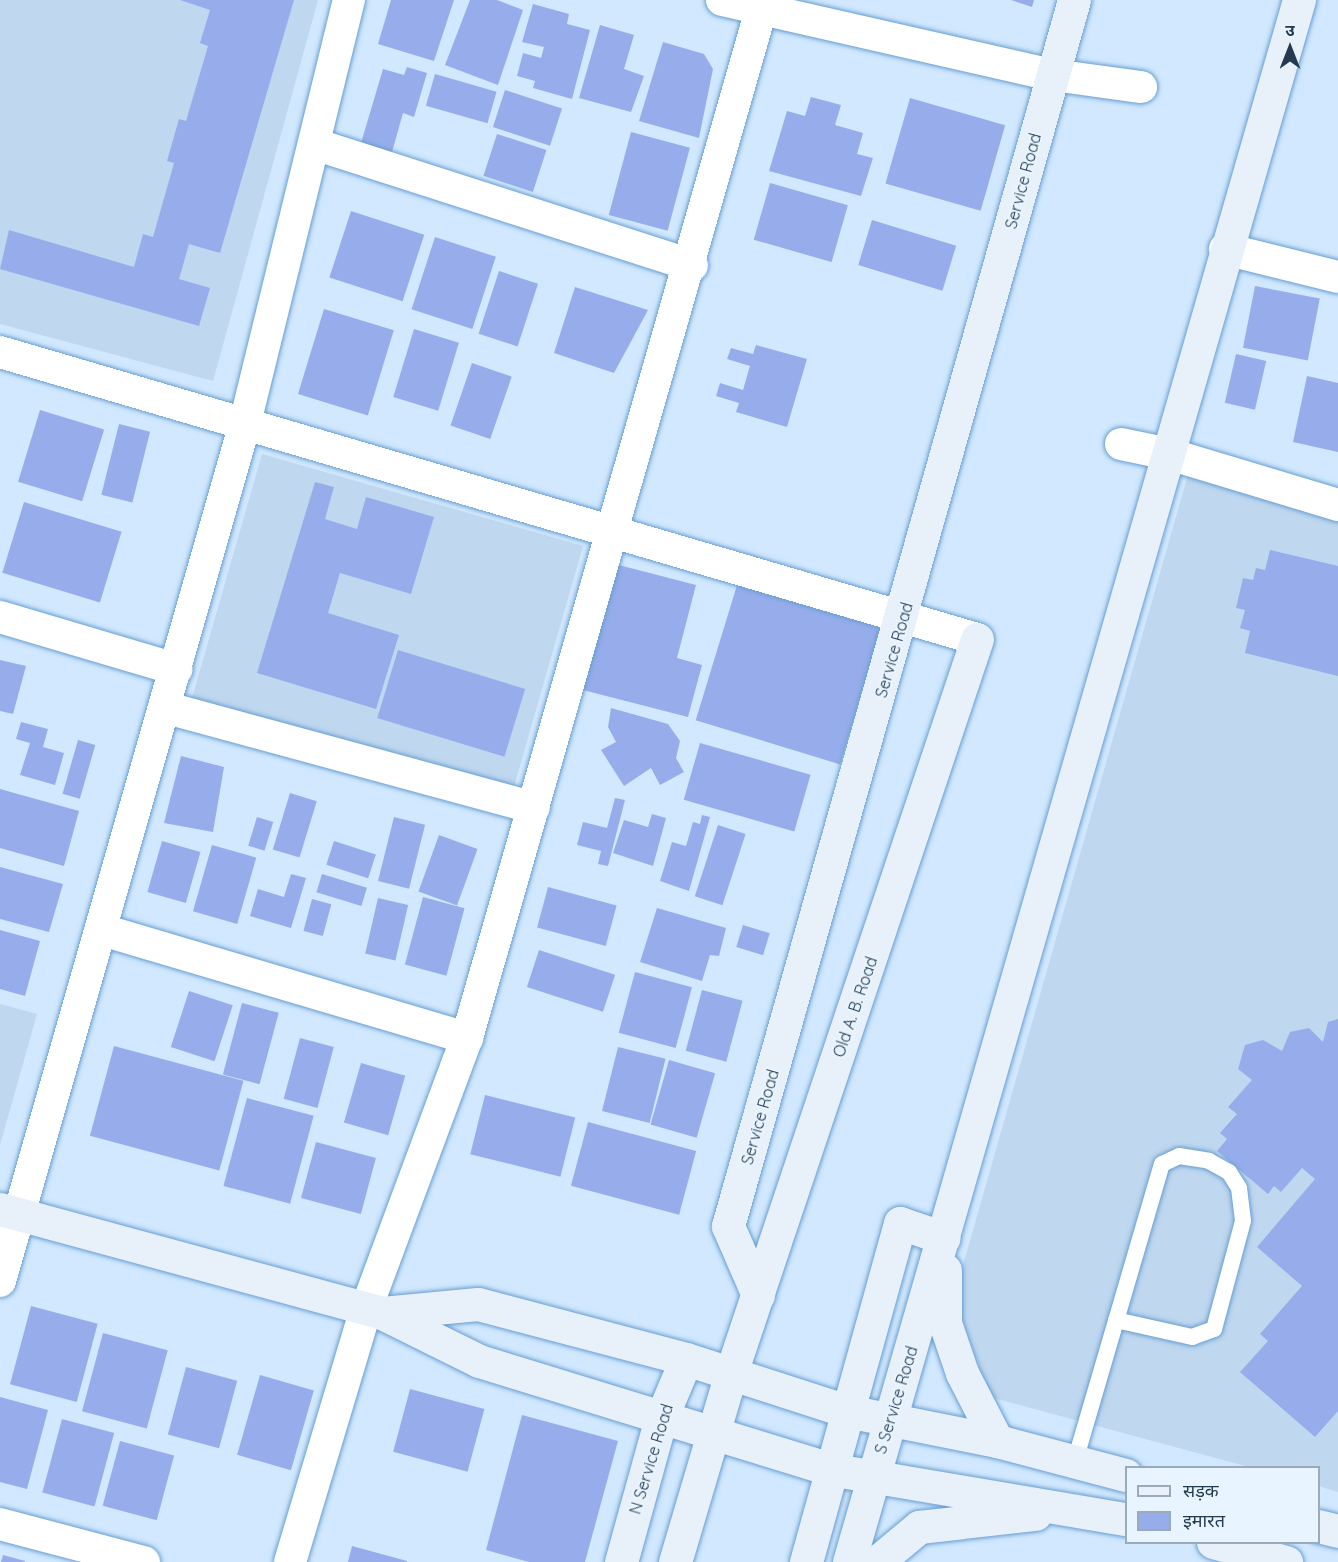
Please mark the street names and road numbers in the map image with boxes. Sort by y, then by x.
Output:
street label: Service Road [1001,131,1045,231]
street label: Service Road [871,600,917,700]
street label: Old A. B. Road [829,954,881,1060]
street label: Service Road [737,1067,783,1167]
street label: S Service Road [871,1344,921,1456]
street label: N Service Road [625,1402,677,1516]

